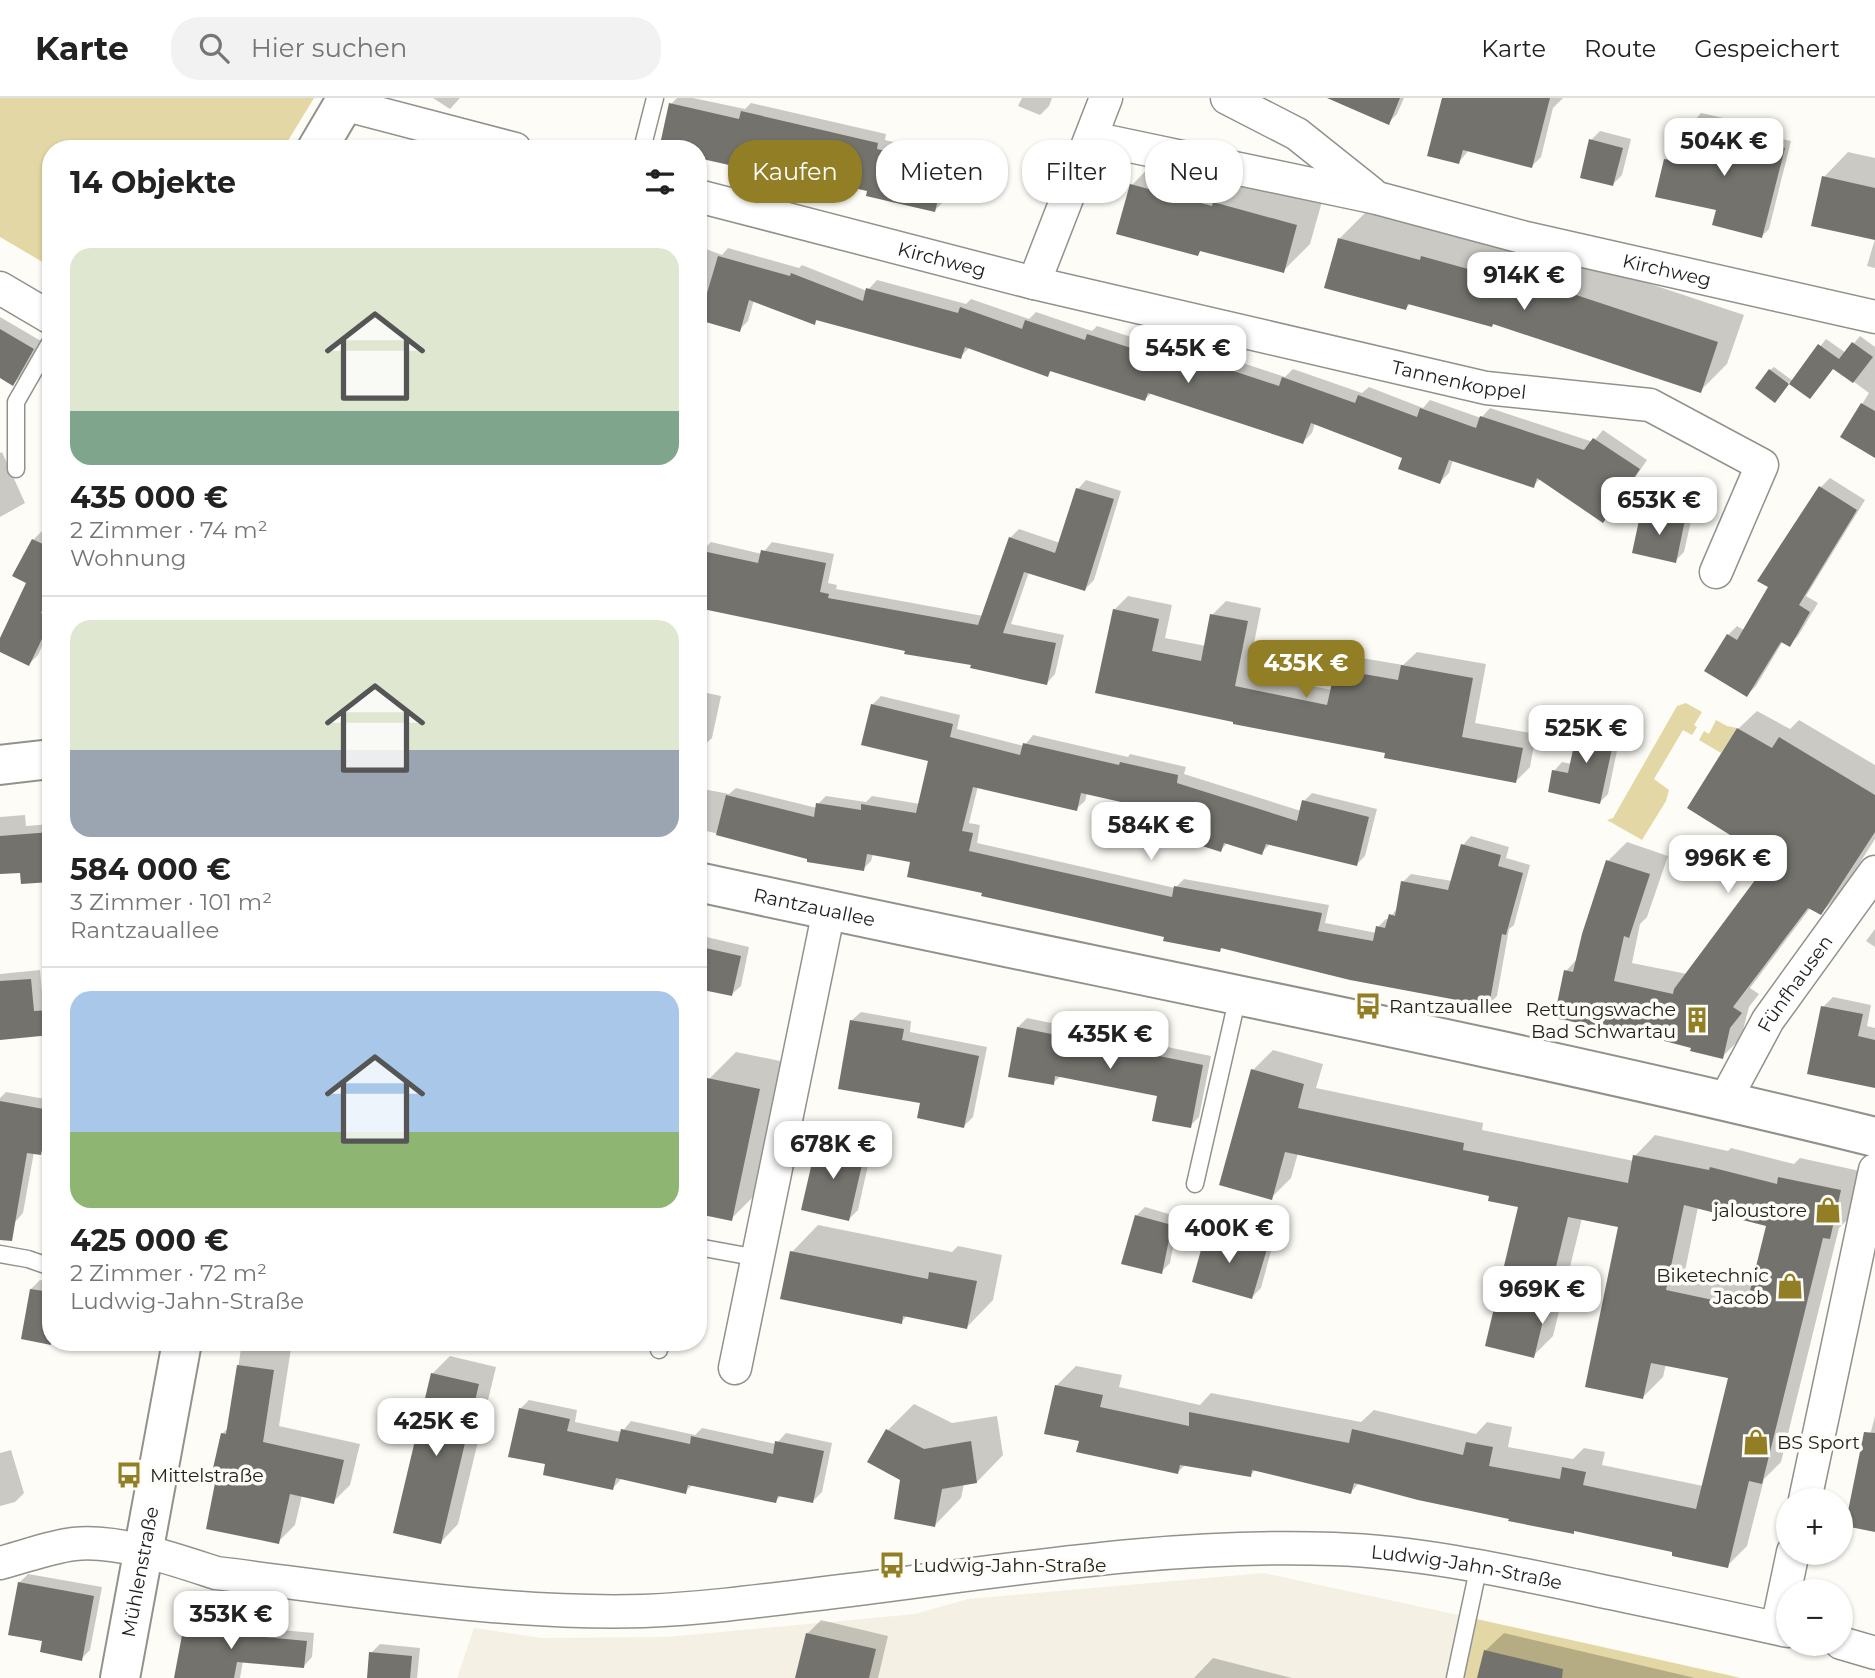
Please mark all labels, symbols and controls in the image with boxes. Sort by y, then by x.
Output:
search box [171,17,661,80]
text: Karte [35,28,129,68]
icon: search [195,29,233,67]
text: Hier suchen [251,32,407,64]
text: Karte [1481,34,1546,63]
text: Route [1584,34,1656,63]
text: Gespeichert [1694,34,1840,63]
pin: 504K € [1667,118,1781,178]
text: 504K € [1680,127,1768,155]
chip: Kaufen [728,140,862,203]
chip: Mieten [876,140,1008,203]
chip: Filter [1022,140,1131,203]
chip: Neu [1145,140,1243,203]
icon: filters [641,163,679,201]
text: 14 Objekte [70,164,236,201]
street label: Kirchweg [895,237,988,282]
street label: Kirchweg [1620,249,1713,292]
pin: 914K € [1467,252,1581,312]
text: 914K € [1483,261,1565,289]
icon: home [312,293,438,419]
pin: 545K € [1131,326,1245,385]
text: 545K € [1145,334,1231,362]
street label: Tannenkoppel [1389,355,1527,404]
pin: 653K € [1602,478,1716,537]
text: 435 000 € [70,479,228,516]
text: 653K € [1617,486,1701,514]
text: 2 Zimmer · 74 m² [70,516,268,544]
text: Wohnung [70,544,187,572]
pin: 435K € [1249,640,1363,700]
text: 435K € [1264,649,1348,677]
icon: home [312,665,438,791]
pin: 525K € [1529,706,1643,765]
text: 525K € [1544,714,1628,742]
pin: 584K € [1094,802,1208,862]
text: 584K € [1108,811,1194,839]
pin: 996K € [1671,836,1785,895]
text: 996K € [1685,844,1771,872]
text: 584 000 € [70,851,231,888]
street label: Rantzauallee [751,883,877,931]
text: 3 Zimmer · 101 m² [70,888,272,916]
text: Rantzauallee [70,916,219,944]
street label: Fünfhausen [1753,931,1838,1036]
bus stop icon: Rantzauallee [1353,991,1383,1021]
place label: Rantzauallee [1389,995,1512,1018]
place label: Rettungswache Bad Schwartau [1526,998,1676,1043]
building icon: Rettungswache Bad Schwartau [1682,1005,1712,1035]
pin: 435K € [1053,1012,1167,1071]
text: 435K € [1068,1020,1152,1048]
icon: home [312,1036,438,1162]
pin: 678K € [776,1122,890,1181]
text: 678K € [790,1130,876,1158]
shop icon: jaloustore [1813,1195,1843,1225]
place label: jaloustore [1711,1199,1807,1222]
pin: 400K € [1172,1206,1286,1265]
text: 400K € [1184,1214,1274,1242]
text: 425 000 € [70,1222,229,1259]
text: 2 Zimmer · 72 m² [70,1259,267,1287]
place label: Biketechnic Jacob [1656,1264,1769,1309]
pin: 969K € [1485,1266,1599,1326]
shop icon: Biketechnic Jacob [1775,1271,1805,1301]
text: 969K € [1499,1275,1585,1303]
text: Ludwig-Jahn-Straße [70,1287,304,1315]
pin: 425K € [379,1398,493,1458]
text: 425K € [393,1407,479,1435]
shop icon: BS Sport [1741,1427,1771,1457]
place label: BS Sport [1777,1431,1860,1454]
bus stop icon: Mittelstraße [114,1460,144,1490]
place label: Mittelstraße [150,1464,264,1487]
map controls [1776,1488,1853,1656]
button: + [1776,1488,1853,1565]
street label: Mühlenstraße [117,1505,163,1639]
street label: Ludwig-Jahn-Straße [1370,1540,1564,1594]
bus stop icon: Ludwig-Jahn-Straße [877,1550,907,1580]
place label: Ludwig-Jahn-Straße [913,1554,1106,1577]
button: − [1776,1579,1853,1656]
pin: 353K € [174,1592,288,1651]
text: 353K € [190,1600,272,1628]

